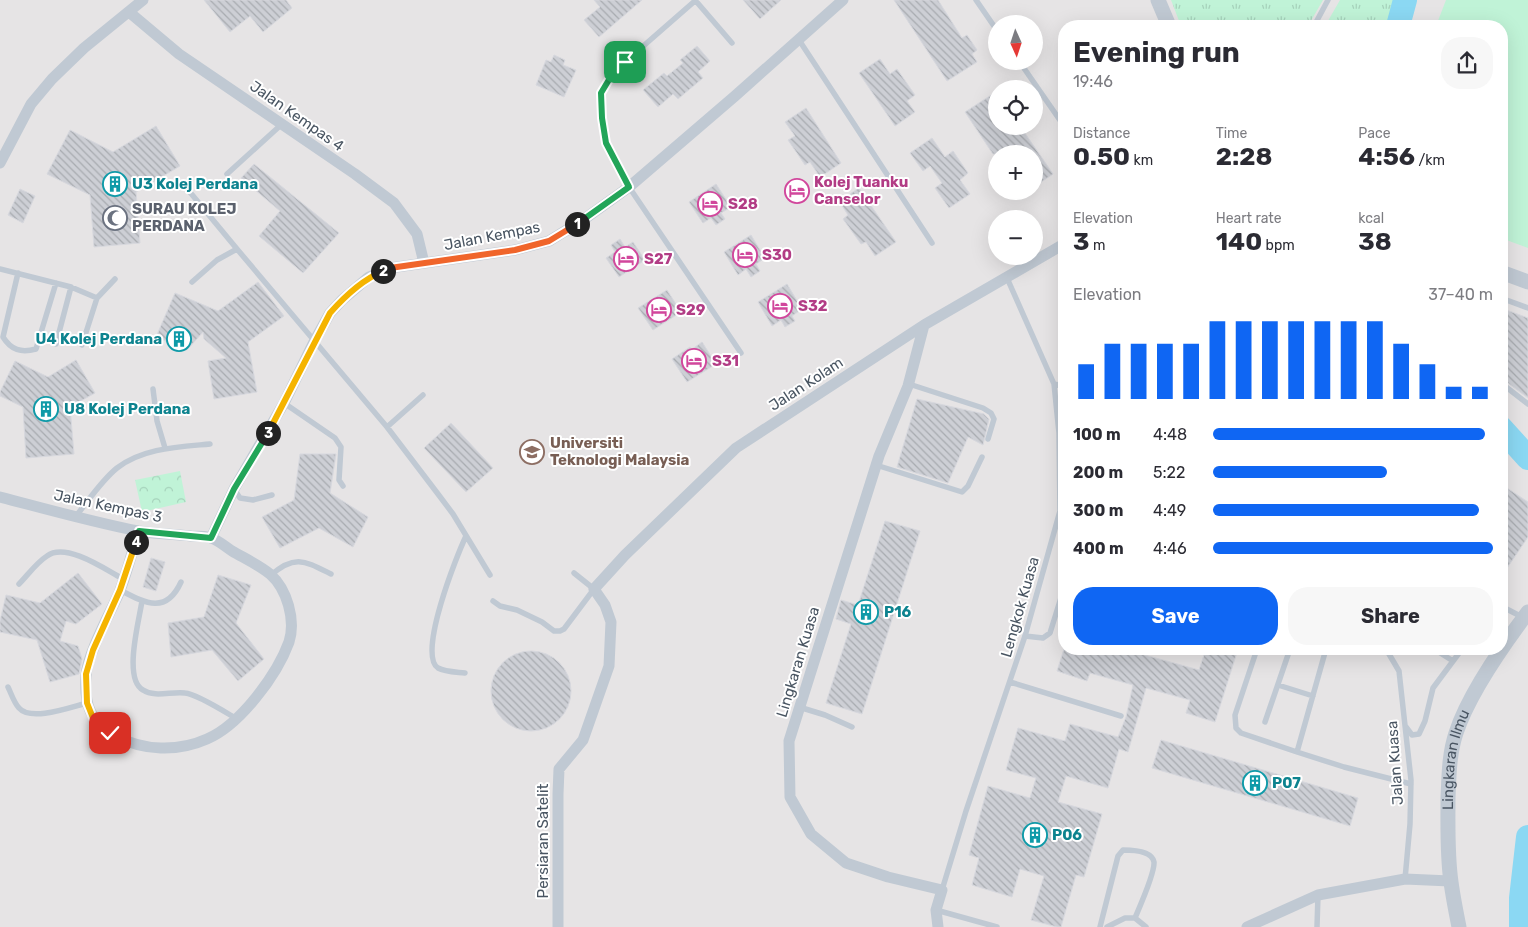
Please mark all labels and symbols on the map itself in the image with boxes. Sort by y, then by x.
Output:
north arrow [988,15,1042,70]
pin [604,41,646,83]
street label: Jalan Kempas 4 [247,77,347,155]
building icon: U3 Kolej Perdana [102,171,128,197]
place label: Kolej Tuanku Canselor [814,173,908,208]
place label: U3 Kolej Perdana [132,175,258,193]
hotel icon: Kolej Tuanku Canselor [784,178,810,204]
hotel icon: S28 [697,191,723,217]
place label: S28 [728,195,758,213]
place label: SURAU KOLEJ PERDANA [132,200,236,235]
mosque icon: SURAU KOLEJ PERDANA [102,205,128,231]
pin: 1 [564,212,590,236]
street label: Jalan Kempas [442,218,542,254]
hotel icon: S30 [732,242,758,268]
hotel icon: S27 [613,246,639,272]
place label: S30 [762,246,792,264]
place label: S27 [644,250,673,268]
pin: 2 [370,258,396,284]
hotel icon: S32 [767,293,793,319]
hotel icon: S29 [646,297,672,323]
place label: S32 [798,297,828,315]
place label: S29 [676,301,706,319]
building icon: U4 Kolej Perdana [166,326,192,352]
place label: U4 Kolej Perdana [36,330,162,348]
hotel icon: S31 [681,348,707,374]
place label: S31 [712,352,739,370]
street label: Jalan Kolam [766,353,846,415]
building icon: U8 Kolej Perdana [33,396,59,422]
place label: U8 Kolej Perdana [64,400,190,418]
pin: 3 [256,420,280,446]
place label: Universiti Teknologi Malaysia [550,434,690,469]
school or university icon: Universiti Teknologi Malaysia [519,439,545,465]
street label: Jalan Kempas 3 [52,486,164,526]
pin: 4 [124,530,148,554]
street label: Lengkok Kuasa [997,555,1043,659]
building icon: P16 [853,599,879,625]
place label: P16 [884,603,912,621]
street label: Lingkaran Kuasa [773,605,823,719]
street label: Lingkaran Ilmu [1439,706,1474,810]
pin [89,712,131,754]
street label: Jalan Kuasa [1383,720,1407,806]
building icon: P07 [1242,770,1268,796]
place label: P07 [1272,774,1301,792]
street label: Persiaran Satelit [534,783,552,898]
building icon: P06 [1022,822,1048,848]
place label: P06 [1052,826,1082,844]

